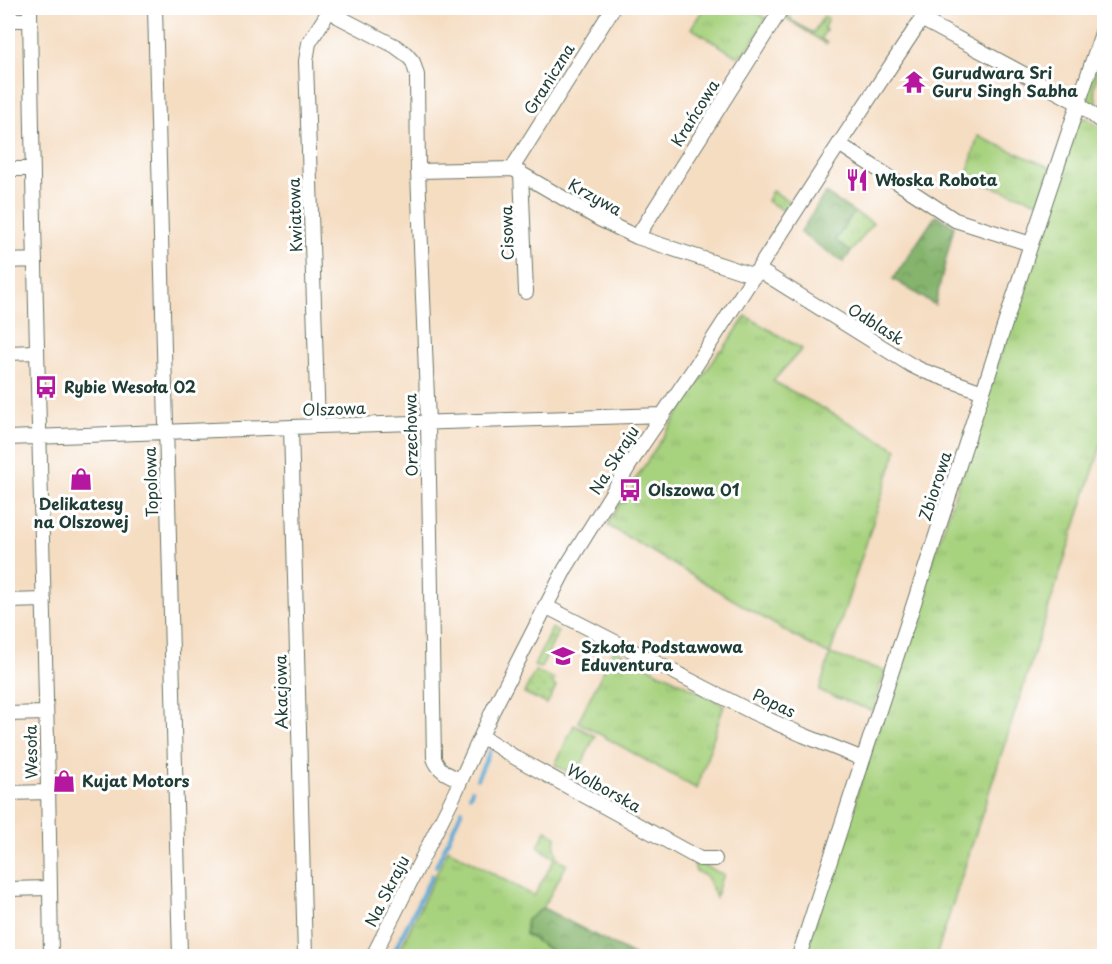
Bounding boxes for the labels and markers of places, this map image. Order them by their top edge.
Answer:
place label: Gurudwara Sri Guru Singh Sabha [932,60,1078,102]
temple icon: Gurudwara Sri Guru Singh Sabha [901,69,927,95]
restaurant icon: Włoska Robota [844,167,870,193]
place label: Włoska Robota [875,167,998,191]
bus stop icon: Rybie Wesoła 02 [33,374,59,400]
place label: Rybie Wesoła 02 [64,374,196,398]
shop icon: Delikatesy na Olszowej [68,466,94,492]
bus stop icon: Olszowa 01 [617,477,643,503]
place label: Olszowa 01 [648,477,740,501]
place label: Delikatesy na Olszowej [33,491,129,533]
place label: Szkoła Podstawowa Eduventura [581,634,743,676]
school or university icon: Szkoła Podstawowa Eduventura [550,643,576,669]
shop icon: Kujat Motors [51,768,77,794]
place label: Kujat Motors [82,768,190,792]

